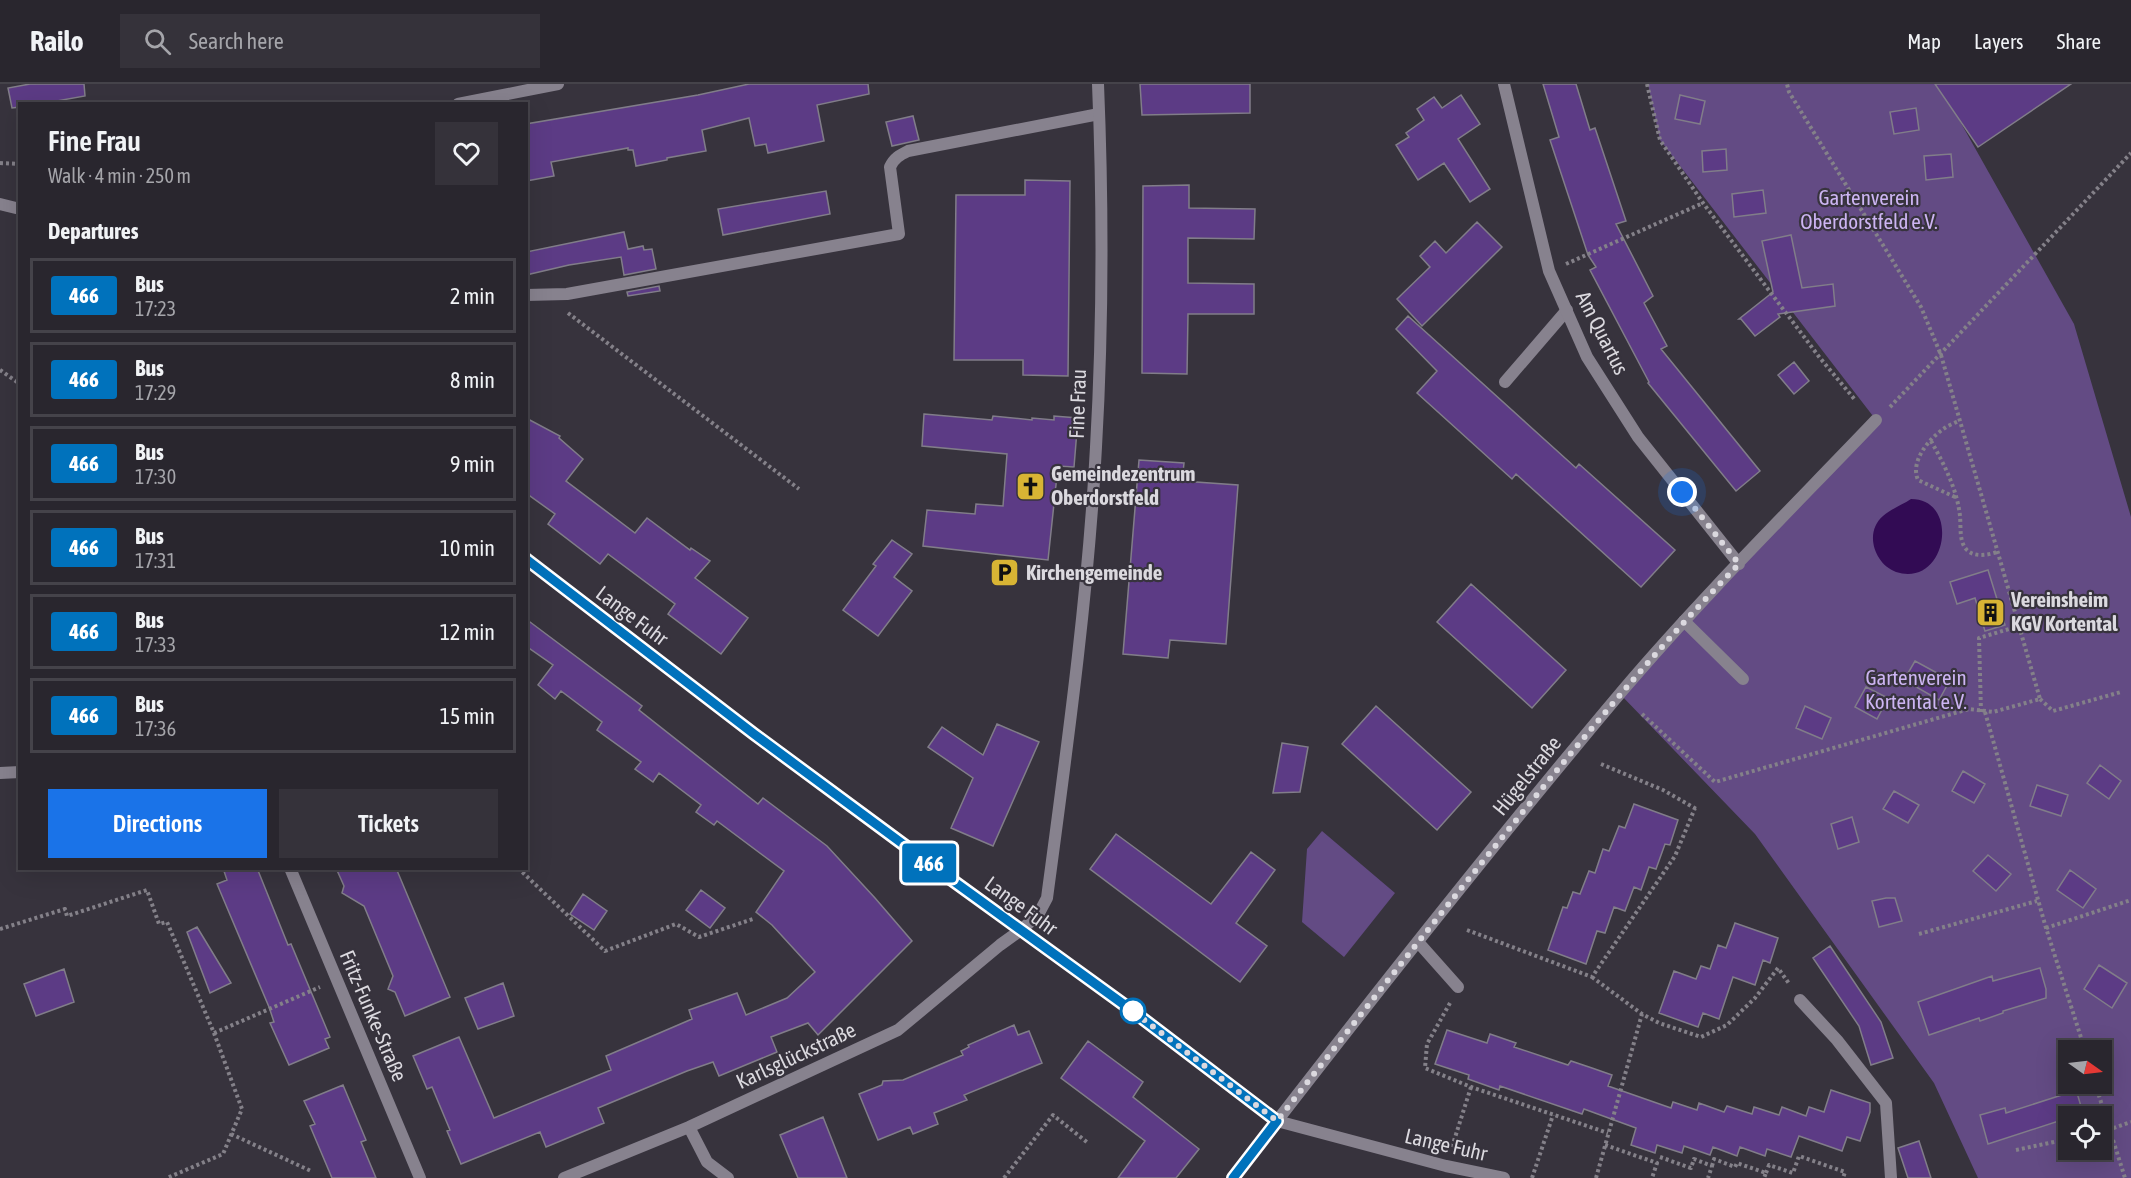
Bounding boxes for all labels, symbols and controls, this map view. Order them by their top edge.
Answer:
search box [120,14,540,68]
text: Railo [30,25,84,57]
icon: search [141,25,174,58]
text: Search here [189,28,284,54]
text: Map [1907,29,1941,53]
text: Layers [1974,29,2024,53]
text: Share [2057,29,2101,53]
button: heart [435,122,498,185]
text: Fine Frau [48,125,141,157]
text: Walk · 4 min · 250 m [48,164,191,187]
park label: Gartenverein Oberdorstfeld e.V. [1800,185,1938,233]
text: Departures [48,218,138,244]
text: Bus [135,271,164,297]
text: 466 [69,283,99,307]
text: 2 min [450,283,495,309]
street label: Am Quartus [1572,287,1634,378]
text: 17:23 [135,297,176,320]
text: Bus [135,355,164,381]
text: 466 [69,367,99,391]
text: 8 min [450,367,495,393]
street label: Fine Frau [1064,369,1090,439]
text: 17:29 [135,381,176,404]
text: Bus [135,439,164,465]
text: 466 [69,451,99,475]
text: 9 min [450,451,495,477]
place label: Gemeindezentrum Oberdorstfeld [1051,461,1195,509]
text: 17:30 [135,465,176,488]
church icon: Gemeindezentrum Oberdorstfeld [1014,470,1046,502]
your location [1667,477,1697,507]
text: Bus [135,523,164,549]
text: 466 [69,535,99,559]
text: 10 min [440,535,495,561]
text: 17:31 [135,549,176,572]
parking icon: Kirchengemeinde [989,557,1021,589]
place label: Kirchengemeinde [1026,560,1162,584]
street label: Lange Fuhr [592,580,674,651]
place label: Vereinsheim KGV Kortental [2010,587,2118,635]
building icon: Vereinsheim KGV Kortental [1974,596,2006,628]
text: Bus [135,607,164,633]
text: 466 [69,619,99,643]
text: 12 min [440,619,495,645]
text: 17:33 [135,633,176,656]
park label: Gartenverein Kortental e.V. [1865,665,1967,713]
text: Bus [135,691,164,717]
text: 466 [69,703,99,727]
text: 15 min [440,703,495,729]
text: 17:36 [135,717,176,740]
street label: Hügelstraße [1487,731,1565,820]
button: Directions [48,789,267,858]
button: Tickets [279,789,498,858]
line badge: 466 [894,844,964,882]
text: 466 [914,851,944,875]
street label: Lange Fuhr [981,871,1063,940]
street label: Fritz-Funke-Straße [336,947,412,1085]
unlabelled marker [1120,998,1146,1024]
street label: Karlsglückstraße [732,1017,859,1093]
north arrow [2058,1040,2112,1094]
map controls [2058,1040,2112,1160]
button: locate [2058,1106,2112,1160]
street label: Lange Fuhr [1403,1123,1491,1165]

